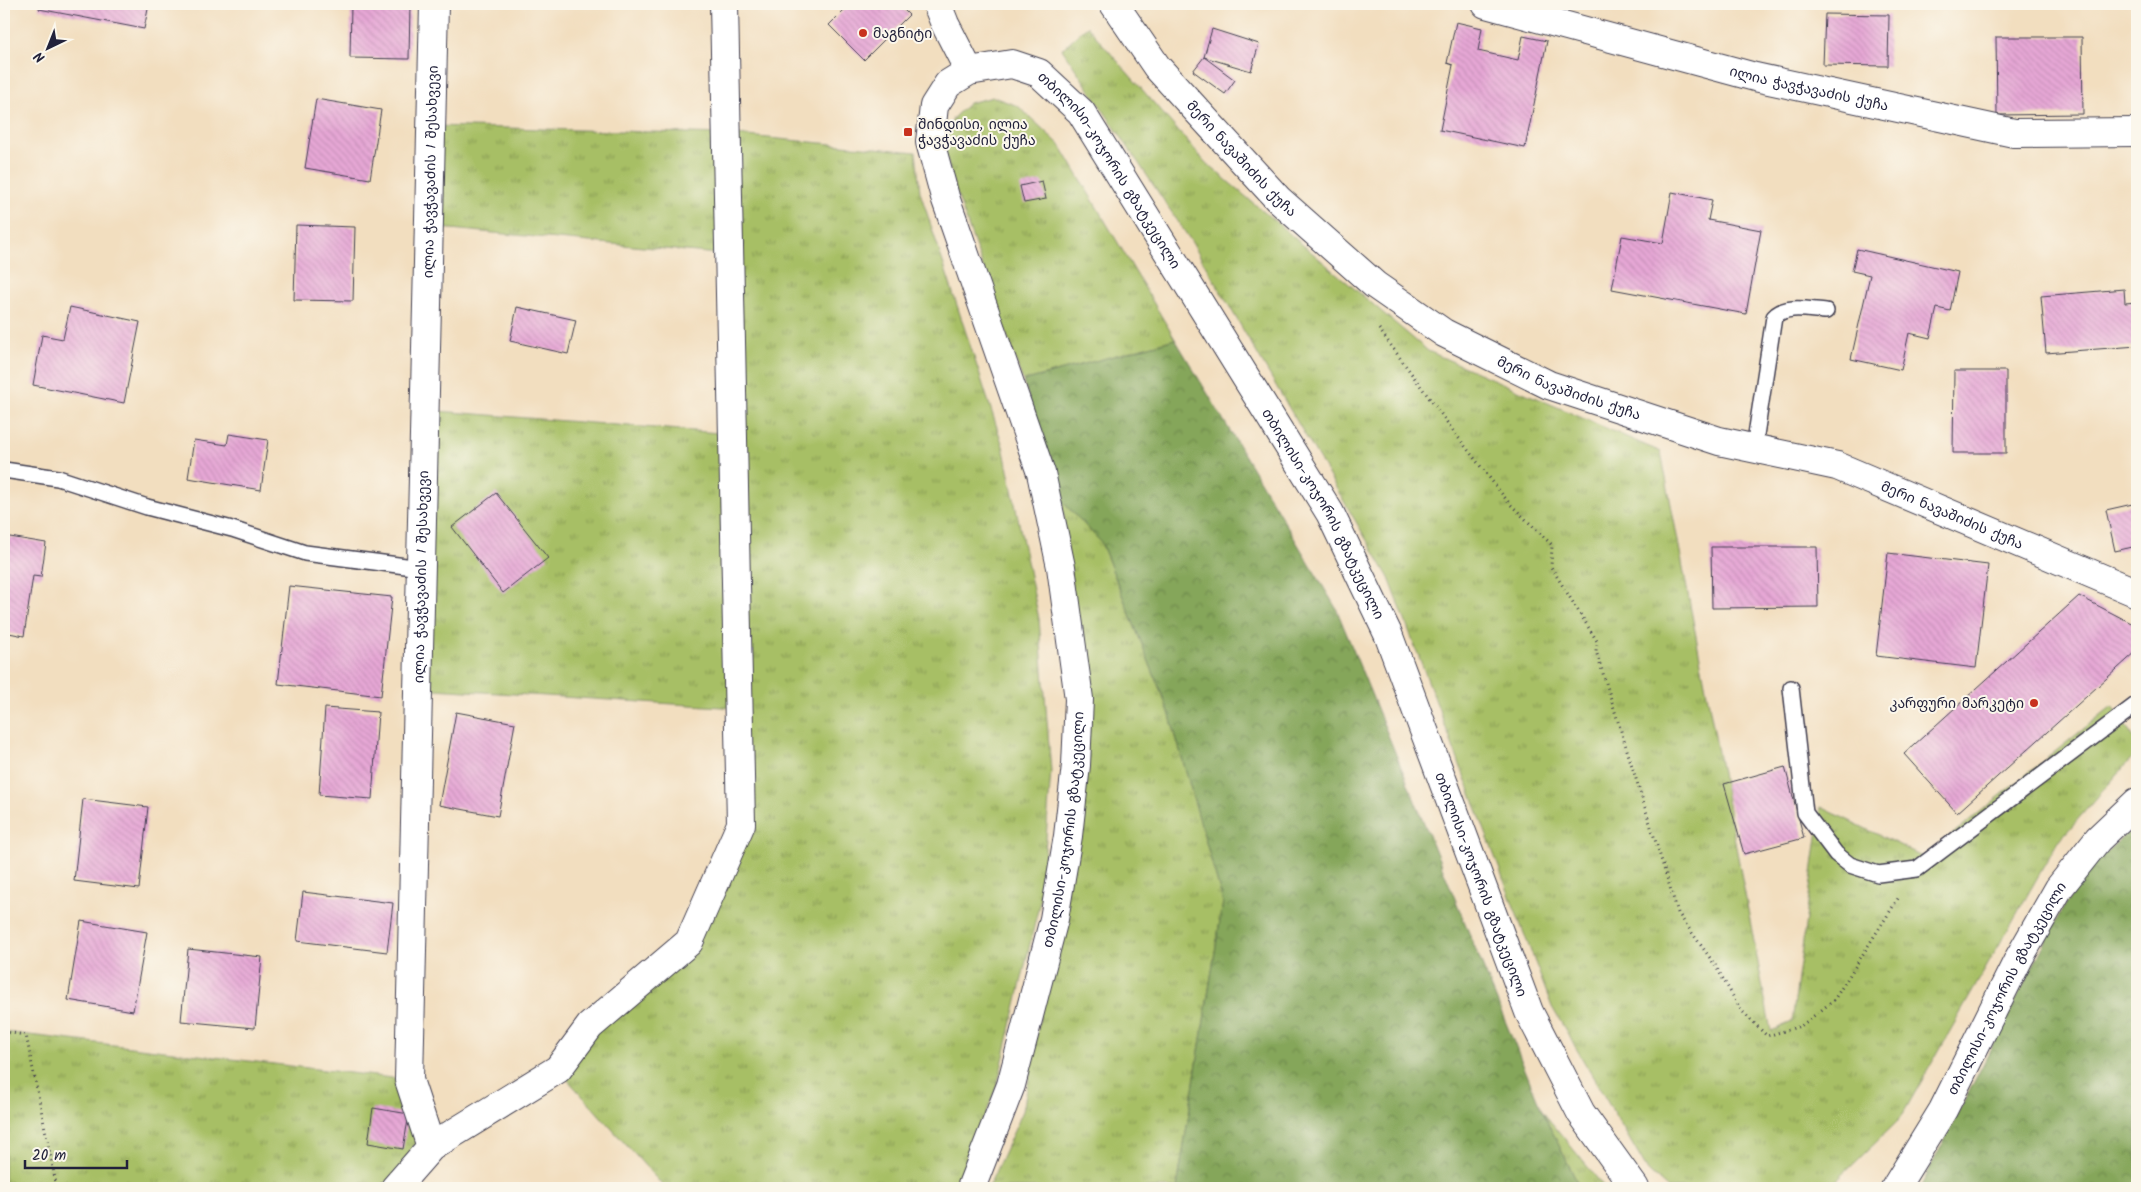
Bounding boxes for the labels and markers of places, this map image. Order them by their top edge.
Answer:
place label: მაგნიტი [873,23,932,45]
marker: მაგნიტი [857,27,869,39]
place label: შინდისი, ილია ჭავჭავაძის ქუჩა [918,114,1036,152]
marker: შინდისი, ილია ჭავჭავაძის ქუჩა [902,126,914,138]
place label: კარფური მარკეტი [1889,693,2024,715]
marker: კარფური მარკეტი [2028,697,2040,709]

